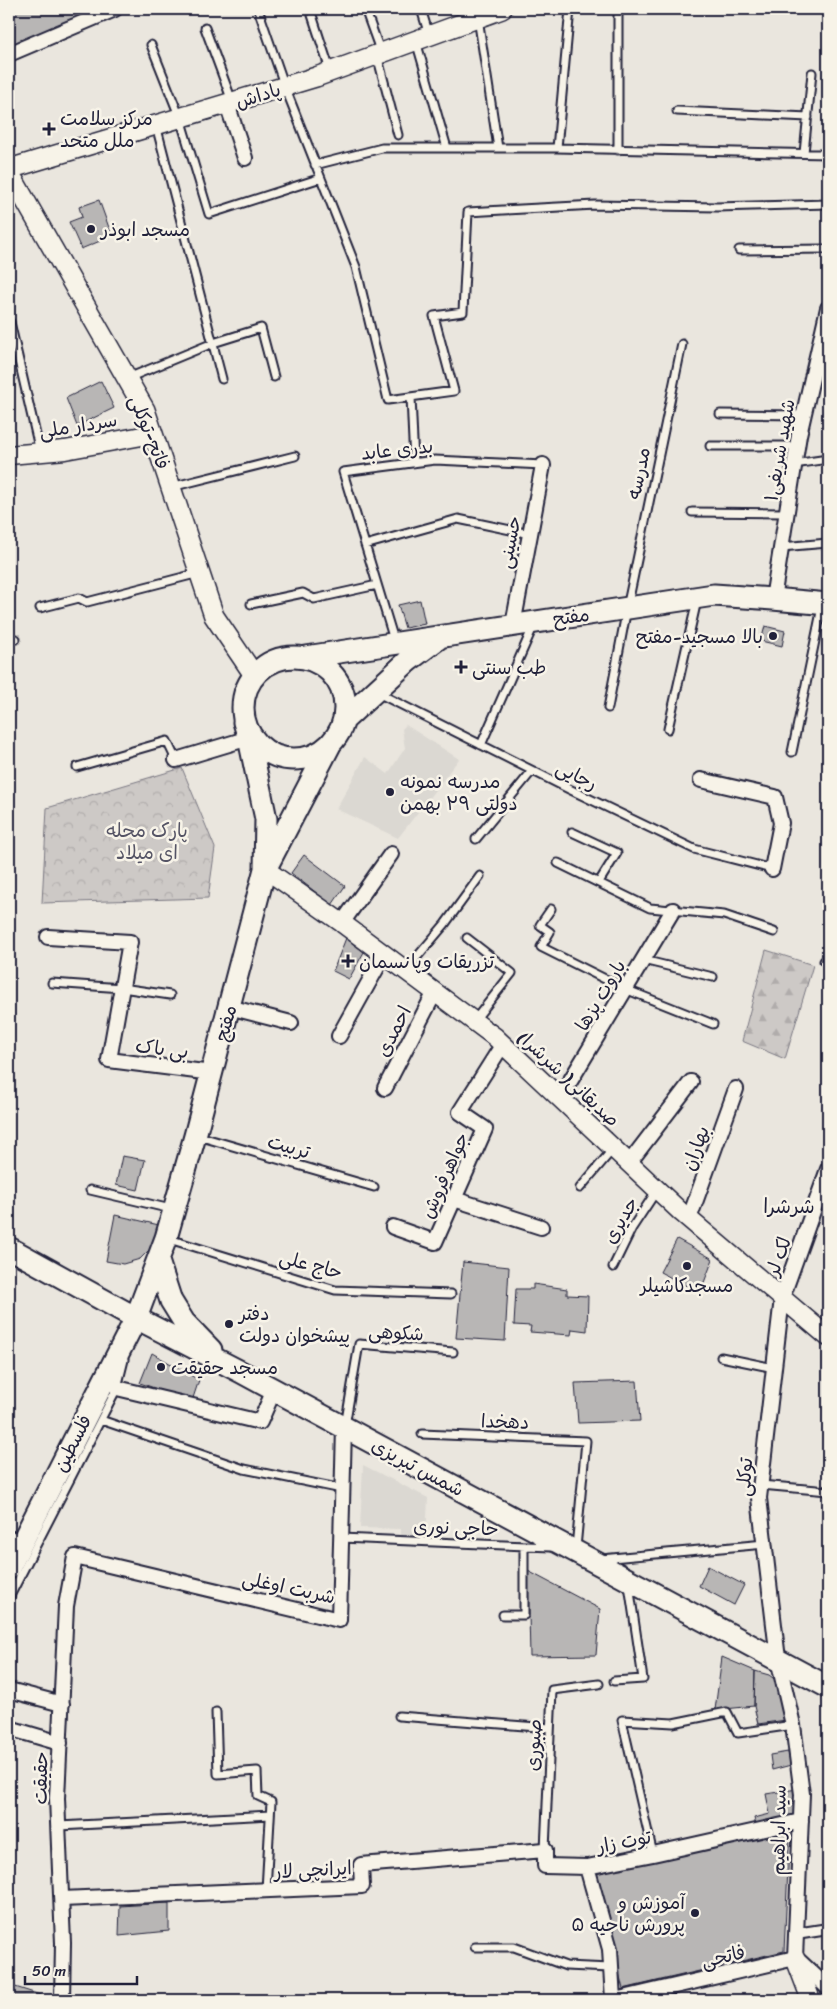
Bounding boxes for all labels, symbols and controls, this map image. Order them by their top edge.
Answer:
street label: پاداش [231,73,285,118]
place label: مرکز سلامت ملل متحد [60,102,153,157]
marker: مرکز سلامت ملل متحد [42,122,56,136]
place label: مسجد ابوذر [99,213,190,246]
marker: مسجد ابوذر [85,223,97,235]
street label: فاتح-توکلی [120,390,179,475]
street label: شهید شریفی۱ [754,396,805,504]
street label: سردار ملی [37,403,120,448]
street label: بدری عابد [359,429,435,470]
street label: مدرسه [617,444,660,502]
street label: حسینی [488,513,531,571]
street label: مفتح [551,598,592,635]
place label: بالا مسجید-مفتح [636,620,763,653]
marker: بالا مسجید-مفتح [767,630,779,642]
place label: طب سنتی [472,651,546,684]
marker: طب سنتی [454,660,468,674]
street label: رجایی [550,751,603,800]
place label: مدرسه نمونه دولتی ۲۹ بهمن [400,765,518,820]
marker: مدرسه نمونه دولتی ۲۹ بهمن [384,786,396,798]
park label: پارک محله ای میلاد [106,814,188,869]
place label: تزریقات وپانسمان [359,945,495,978]
street label: باروت پزها [566,953,635,1038]
marker: تزریقات وپانسمان [341,954,355,968]
street label: احمدی [366,1000,420,1063]
street label: مفتح [205,1001,246,1045]
street label: (شرشرا )صدیقانی [510,1022,628,1135]
street label: بی باک [133,1029,190,1068]
street label: بهاران [672,1121,719,1175]
street label: تربیت [264,1125,315,1168]
street label: جواهرفروش [411,1127,478,1224]
district label: شرشرا [763,1189,815,1224]
street label: جدیری [594,1190,647,1250]
street label: لک لر [756,1232,801,1282]
street label: حاج علی [276,1240,346,1289]
marker: مسجدکاشیلر [681,1260,693,1272]
place label: مسجدکاشیلر [639,1269,733,1302]
place label: دفتر پیشخوان دولت [237,1297,350,1352]
street label: شکوهی [367,1315,425,1350]
marker: دفتر پیشخوان دولت [223,1318,235,1330]
place label: مسجد حقیقت [171,1351,278,1384]
marker: مسجد حقیقت [155,1361,167,1373]
street label: دهخدا [480,1404,530,1439]
street label: فلسطین [44,1409,101,1478]
street label: شمس تبریزی [365,1429,470,1506]
street label: توکلی [727,1456,762,1498]
street label: حاجی نوری [413,1510,499,1545]
street label: شربت اوغلی [239,1562,339,1613]
street label: صبوری [516,1718,551,1772]
street label: حقیقت [24,1751,57,1805]
street label: سید ابراهیم [761,1784,796,1876]
street label: توت زار [592,1820,655,1863]
street label: ایرانچی لار [271,1851,353,1888]
place label: آموزش و پرورش ناحیه ۵ [571,1886,686,1941]
marker: آموزش و پرورش ناحیه ۵ [689,1907,701,1919]
street label: فاتحی [698,1935,748,1978]
scale bar [25,1954,138,1986]
text: 50 m [32,1958,67,1984]

